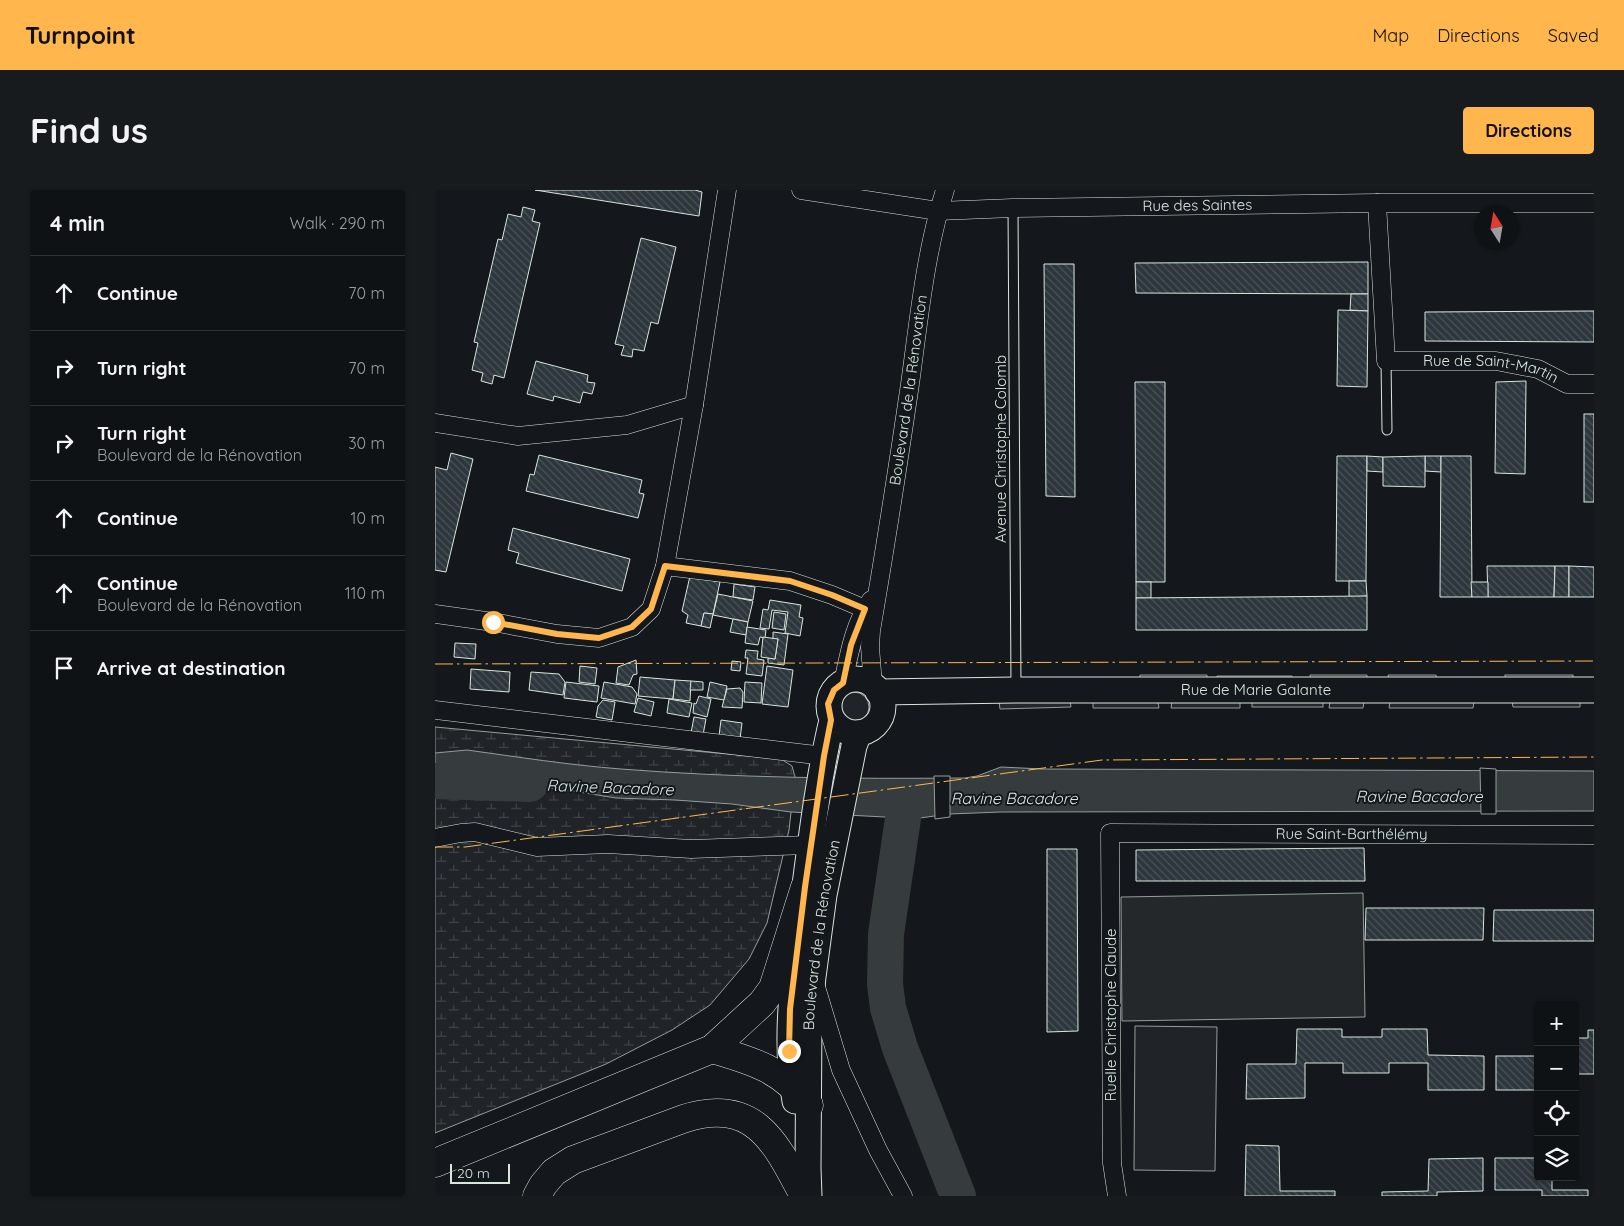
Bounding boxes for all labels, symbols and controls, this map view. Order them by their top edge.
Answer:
text: Turnpoint [25,20,136,50]
text: Map [1372,24,1409,47]
text: Directions [1437,24,1520,47]
text: Saved [1548,24,1599,47]
button: Directions [1463,107,1594,154]
text: Find us [30,108,148,152]
street label: Rue des Saintes [1142,195,1252,215]
north arrow [1474,205,1519,250]
text: 4 min [50,210,105,236]
text: Walk · 290 m [290,213,385,233]
icon: ahead [50,279,78,307]
text: Continue [97,281,178,305]
text: 70 m [348,283,385,303]
street label: Boulevard de la Rénovation [885,293,931,487]
street label: Rue de Saint-Martin [1423,351,1562,387]
icon: right [50,354,78,382]
street label: Avenue Christophe Colomb [991,355,1010,543]
text: Turn right [97,356,186,380]
text: 70 m [348,358,385,378]
text: Turn right [97,421,186,445]
icon: right [50,429,78,457]
text: 30 m [348,433,385,453]
text: Boulevard de la Rénovation [97,445,302,465]
icon: ahead [50,504,78,532]
text: Continue [97,506,178,530]
text: 10 m [351,508,385,528]
text: Continue [97,571,178,595]
icon: ahead [50,579,78,607]
text: 110 m [345,583,385,603]
text: Boulevard de la Rénovation [97,595,302,615]
route start [482,611,505,634]
icon: arrive [50,654,78,682]
text: Arrive at destination [97,656,286,680]
street label: Rue de Marie Galante [1181,680,1331,699]
water label: Ravine Bacadore [546,775,675,799]
water label: Ravine Bacadore [1355,786,1484,806]
water label: Ravine Bacadore [950,788,1079,808]
street label: Rue Saint-Barthélémy [1276,824,1428,843]
street label: Boulevard de la Rénovation [799,838,844,1030]
street label: Ruelle Christophe Claude [1101,928,1120,1102]
map controls [1534,1001,1579,1181]
button: + [1534,1001,1579,1046]
route end [778,1040,801,1063]
button: − [1534,1046,1579,1091]
button: locate [1534,1091,1579,1136]
button: layers [1534,1136,1579,1181]
scale bar [450,1161,510,1184]
text: 20 m [457,1164,490,1182]

